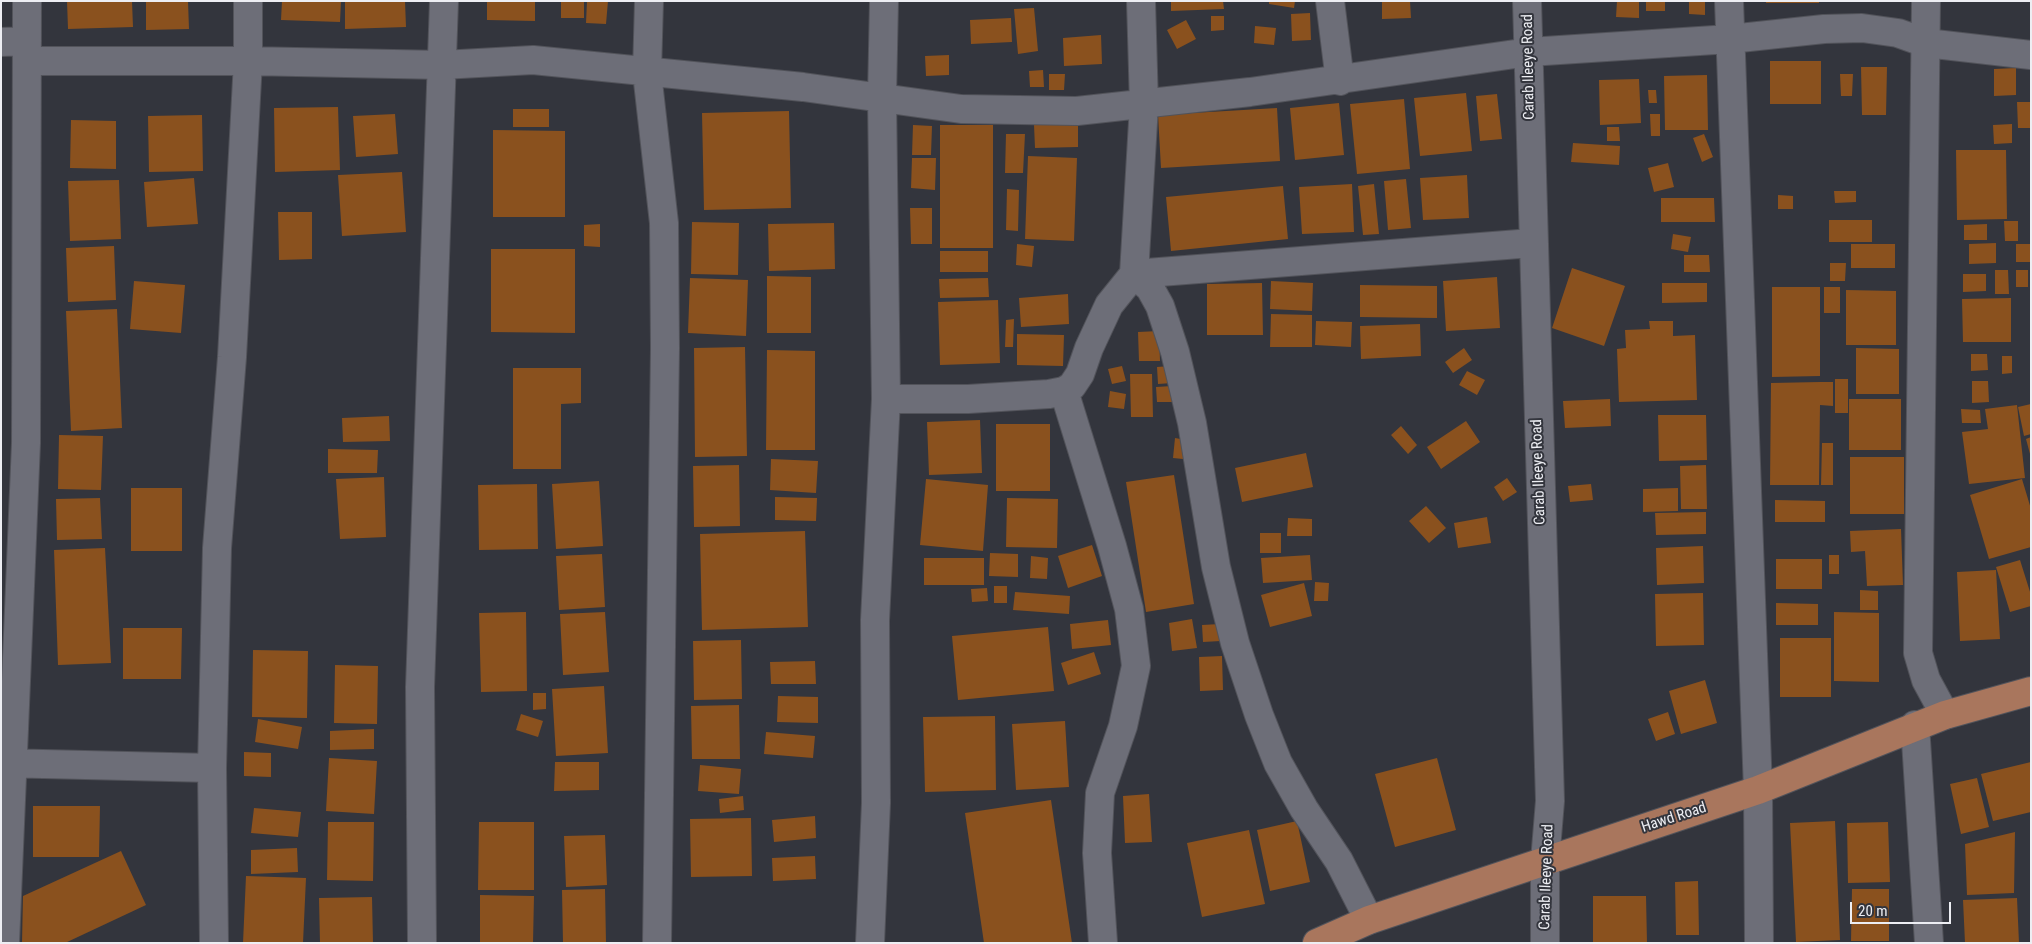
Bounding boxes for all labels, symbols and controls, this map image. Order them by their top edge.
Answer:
street label: Carab Ileeye Road [1519,14,1539,120]
street label: Carab Ileeye Road [1528,419,1550,525]
street label: Hawd Road [1639,799,1709,837]
street label: Carab Ileeye Road [1536,824,1558,930]
scale bar [1852,892,1953,924]
text: 20 m [1858,902,1888,920]

